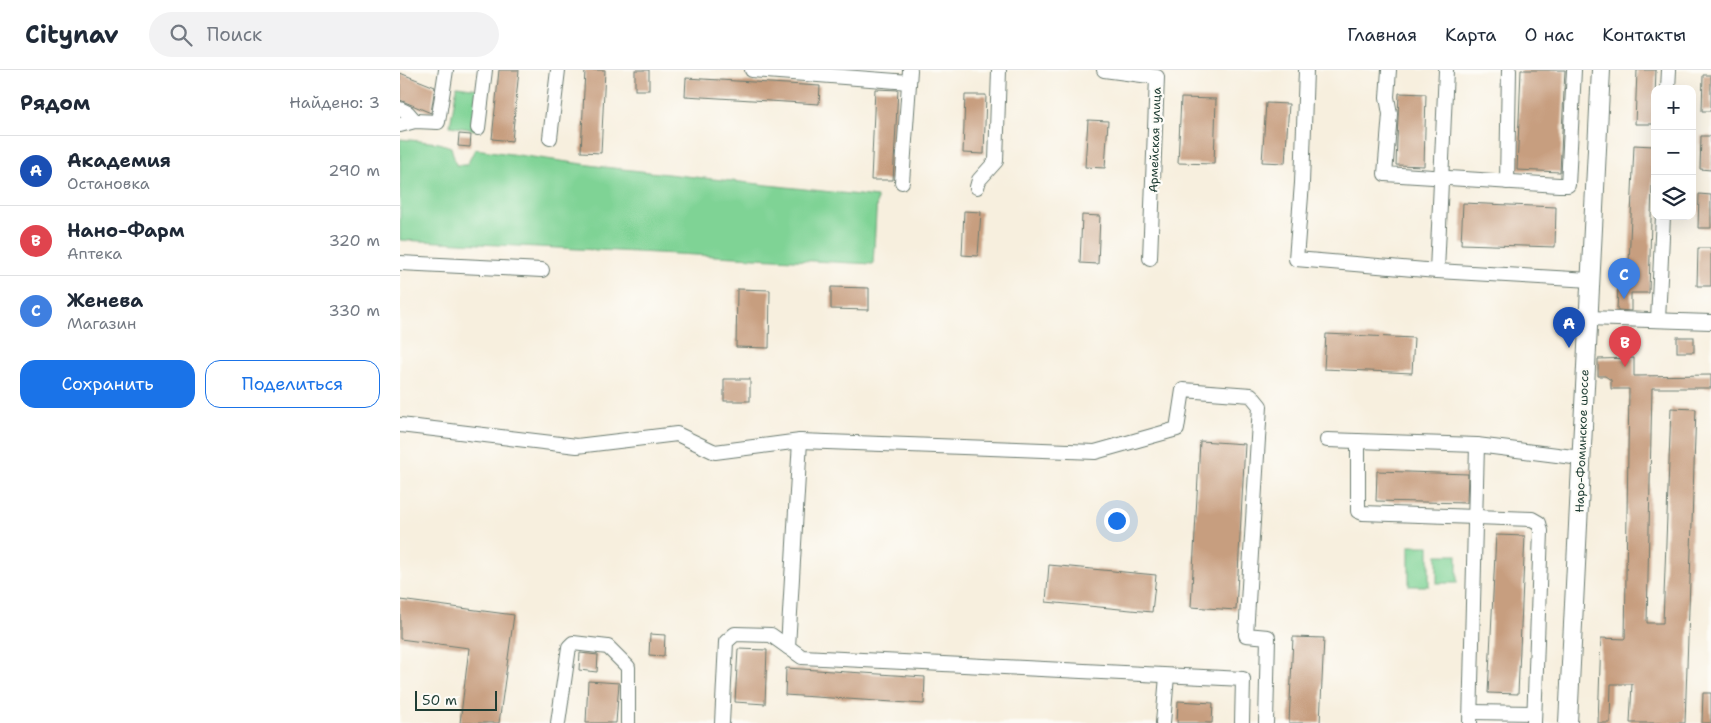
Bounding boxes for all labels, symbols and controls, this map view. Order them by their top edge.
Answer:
search box [149,12,499,57]
text: Citynav [25,19,119,51]
icon: search [167,21,195,49]
text: Поиск [207,22,262,47]
text: Главная [1347,23,1417,47]
text: Карта [1445,23,1497,47]
text: О нас [1525,23,1574,47]
text: Контакты [1602,23,1686,47]
map controls [1651,85,1696,220]
button: + [1651,85,1696,130]
street label: Армейская улица [1145,86,1165,193]
text: Рядом [20,89,90,117]
text: Найдено: 3 [289,92,380,113]
button: − [1651,130,1696,175]
text: Академия [67,148,171,173]
text: A [30,160,42,181]
text: 290 m [328,160,380,181]
text: Остановка [67,173,150,194]
button: layers [1651,175,1696,220]
text: Нано-Фарм [67,218,184,243]
text: B [31,230,41,251]
text: 320 m [329,230,380,251]
text: Аптека [67,243,122,264]
pin: C [1608,258,1640,299]
text: Женева [67,288,143,313]
text: C [31,300,41,321]
text: 330 m [328,300,380,321]
pin: A [1553,307,1585,348]
text: Магазин [67,313,136,334]
pin: B [1609,326,1641,367]
button: Сохранить [20,360,195,408]
button: Поделиться [205,360,380,408]
street label: Наро-Фоминское шоссе [1572,369,1593,513]
your location [1104,508,1130,534]
scale bar [415,688,498,711]
text: 50 m [422,691,457,709]

